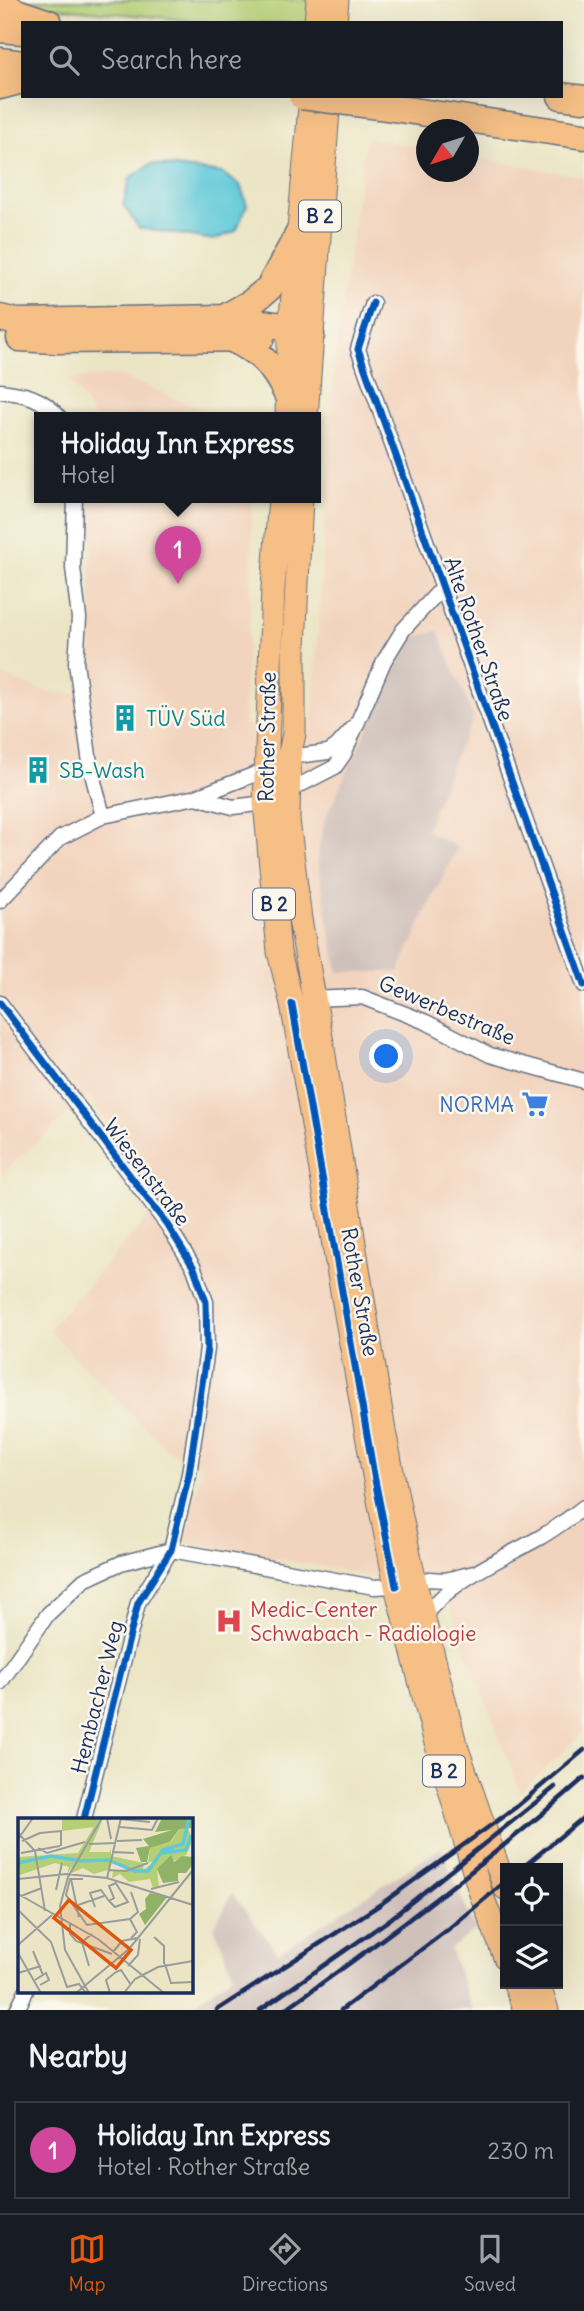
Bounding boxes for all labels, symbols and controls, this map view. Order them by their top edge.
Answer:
search box [21,21,563,98]
icon: search [45,41,83,79]
text: Search here [101,43,242,76]
north arrow [416,119,479,182]
road number: B 2 [299,200,341,232]
popup [34,412,321,503]
text: Holiday Inn Express [61,427,294,460]
text: Hotel [61,460,115,489]
pin: 1 [155,526,201,584]
street label: Alte Rother Straße [438,553,520,725]
street label: Rother Straße [252,672,282,802]
building icon: TÜV Süd [110,703,140,733]
place label: TÜV Süd [146,705,226,732]
building icon: SB-Wash [23,755,53,785]
place label: SB-Wash [59,757,145,784]
road number: B 2 [253,888,295,920]
street label: Gewerbestraße [375,969,519,1051]
your location [369,1039,403,1073]
supermarket icon: NORMA [520,1089,550,1119]
place label: NORMA [439,1091,514,1118]
street label: Wiesenstraße [98,1113,196,1231]
street label: Rother Straße [335,1225,385,1359]
place label: Medic-Center Schwabach - Radiologie [250,1596,476,1647]
hospital icon: Medic-Center Schwabach - Radiologie [214,1606,244,1636]
street label: Hembacher Weg [65,1617,129,1777]
road number: B 2 [423,1756,465,1786]
inset map [18,1818,192,1993]
map controls [500,1863,563,1989]
button: locate [500,1863,563,1926]
button: layers [500,1926,563,1989]
text: Nearby [28,2037,128,2075]
text: Holiday Inn Express [97,2119,331,2152]
text: 1 [48,2136,58,2165]
text: 230 m [488,2136,554,2165]
text: Hotel · Rother Straße [97,2152,310,2181]
tab: Map [68,2230,106,2296]
tab: Directions [242,2230,328,2296]
tab: Saved [464,2230,516,2296]

